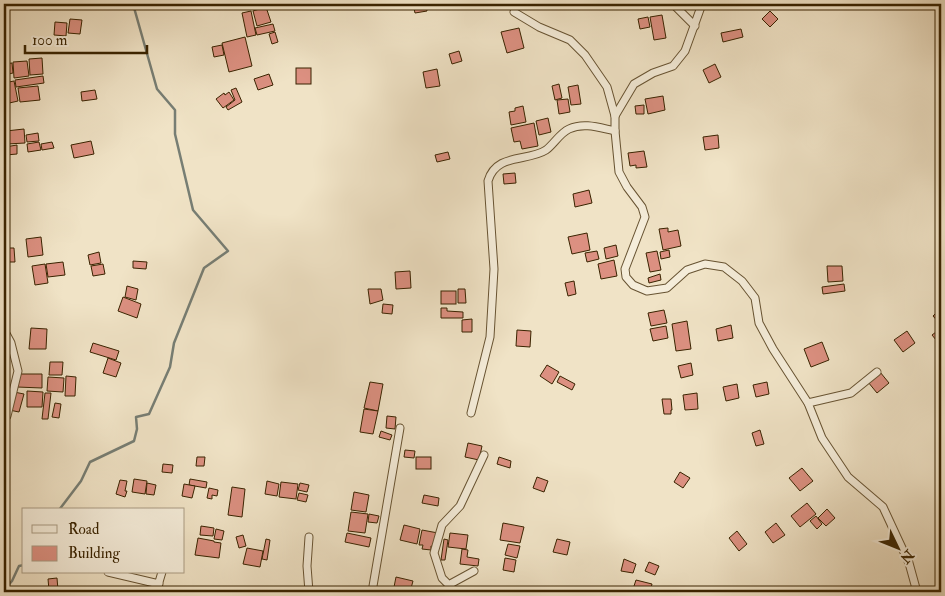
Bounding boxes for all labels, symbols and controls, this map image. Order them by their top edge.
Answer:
scale bar [25,22,148,54]
text: 100 m [32,31,68,50]
legend [22,508,185,574]
text: Road [68,520,100,539]
north arrow [872,524,922,574]
text: Building [68,544,120,563]
text: N [896,545,918,567]

